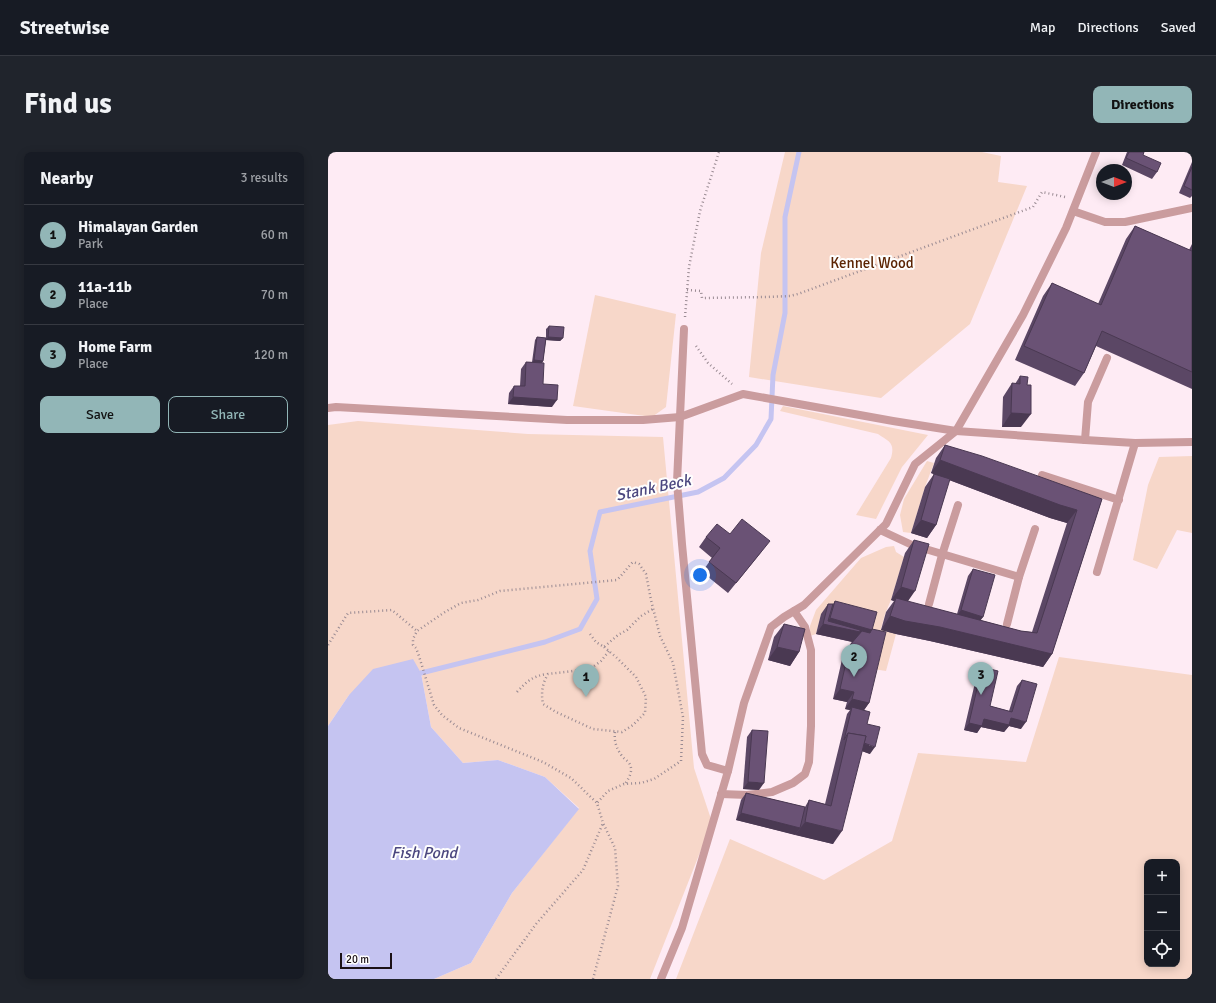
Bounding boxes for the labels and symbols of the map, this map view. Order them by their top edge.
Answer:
north arrow [1096,164,1132,200]
park label: Kennel Wood [830,254,914,272]
water label: Stank Beck [614,470,694,506]
your location [690,565,710,585]
pin: 2 [841,644,867,677]
pin: 3 [968,662,994,695]
pin: 1 [573,664,599,697]
water label: Fish Pond [391,843,460,863]
scale bar [340,951,392,970]

